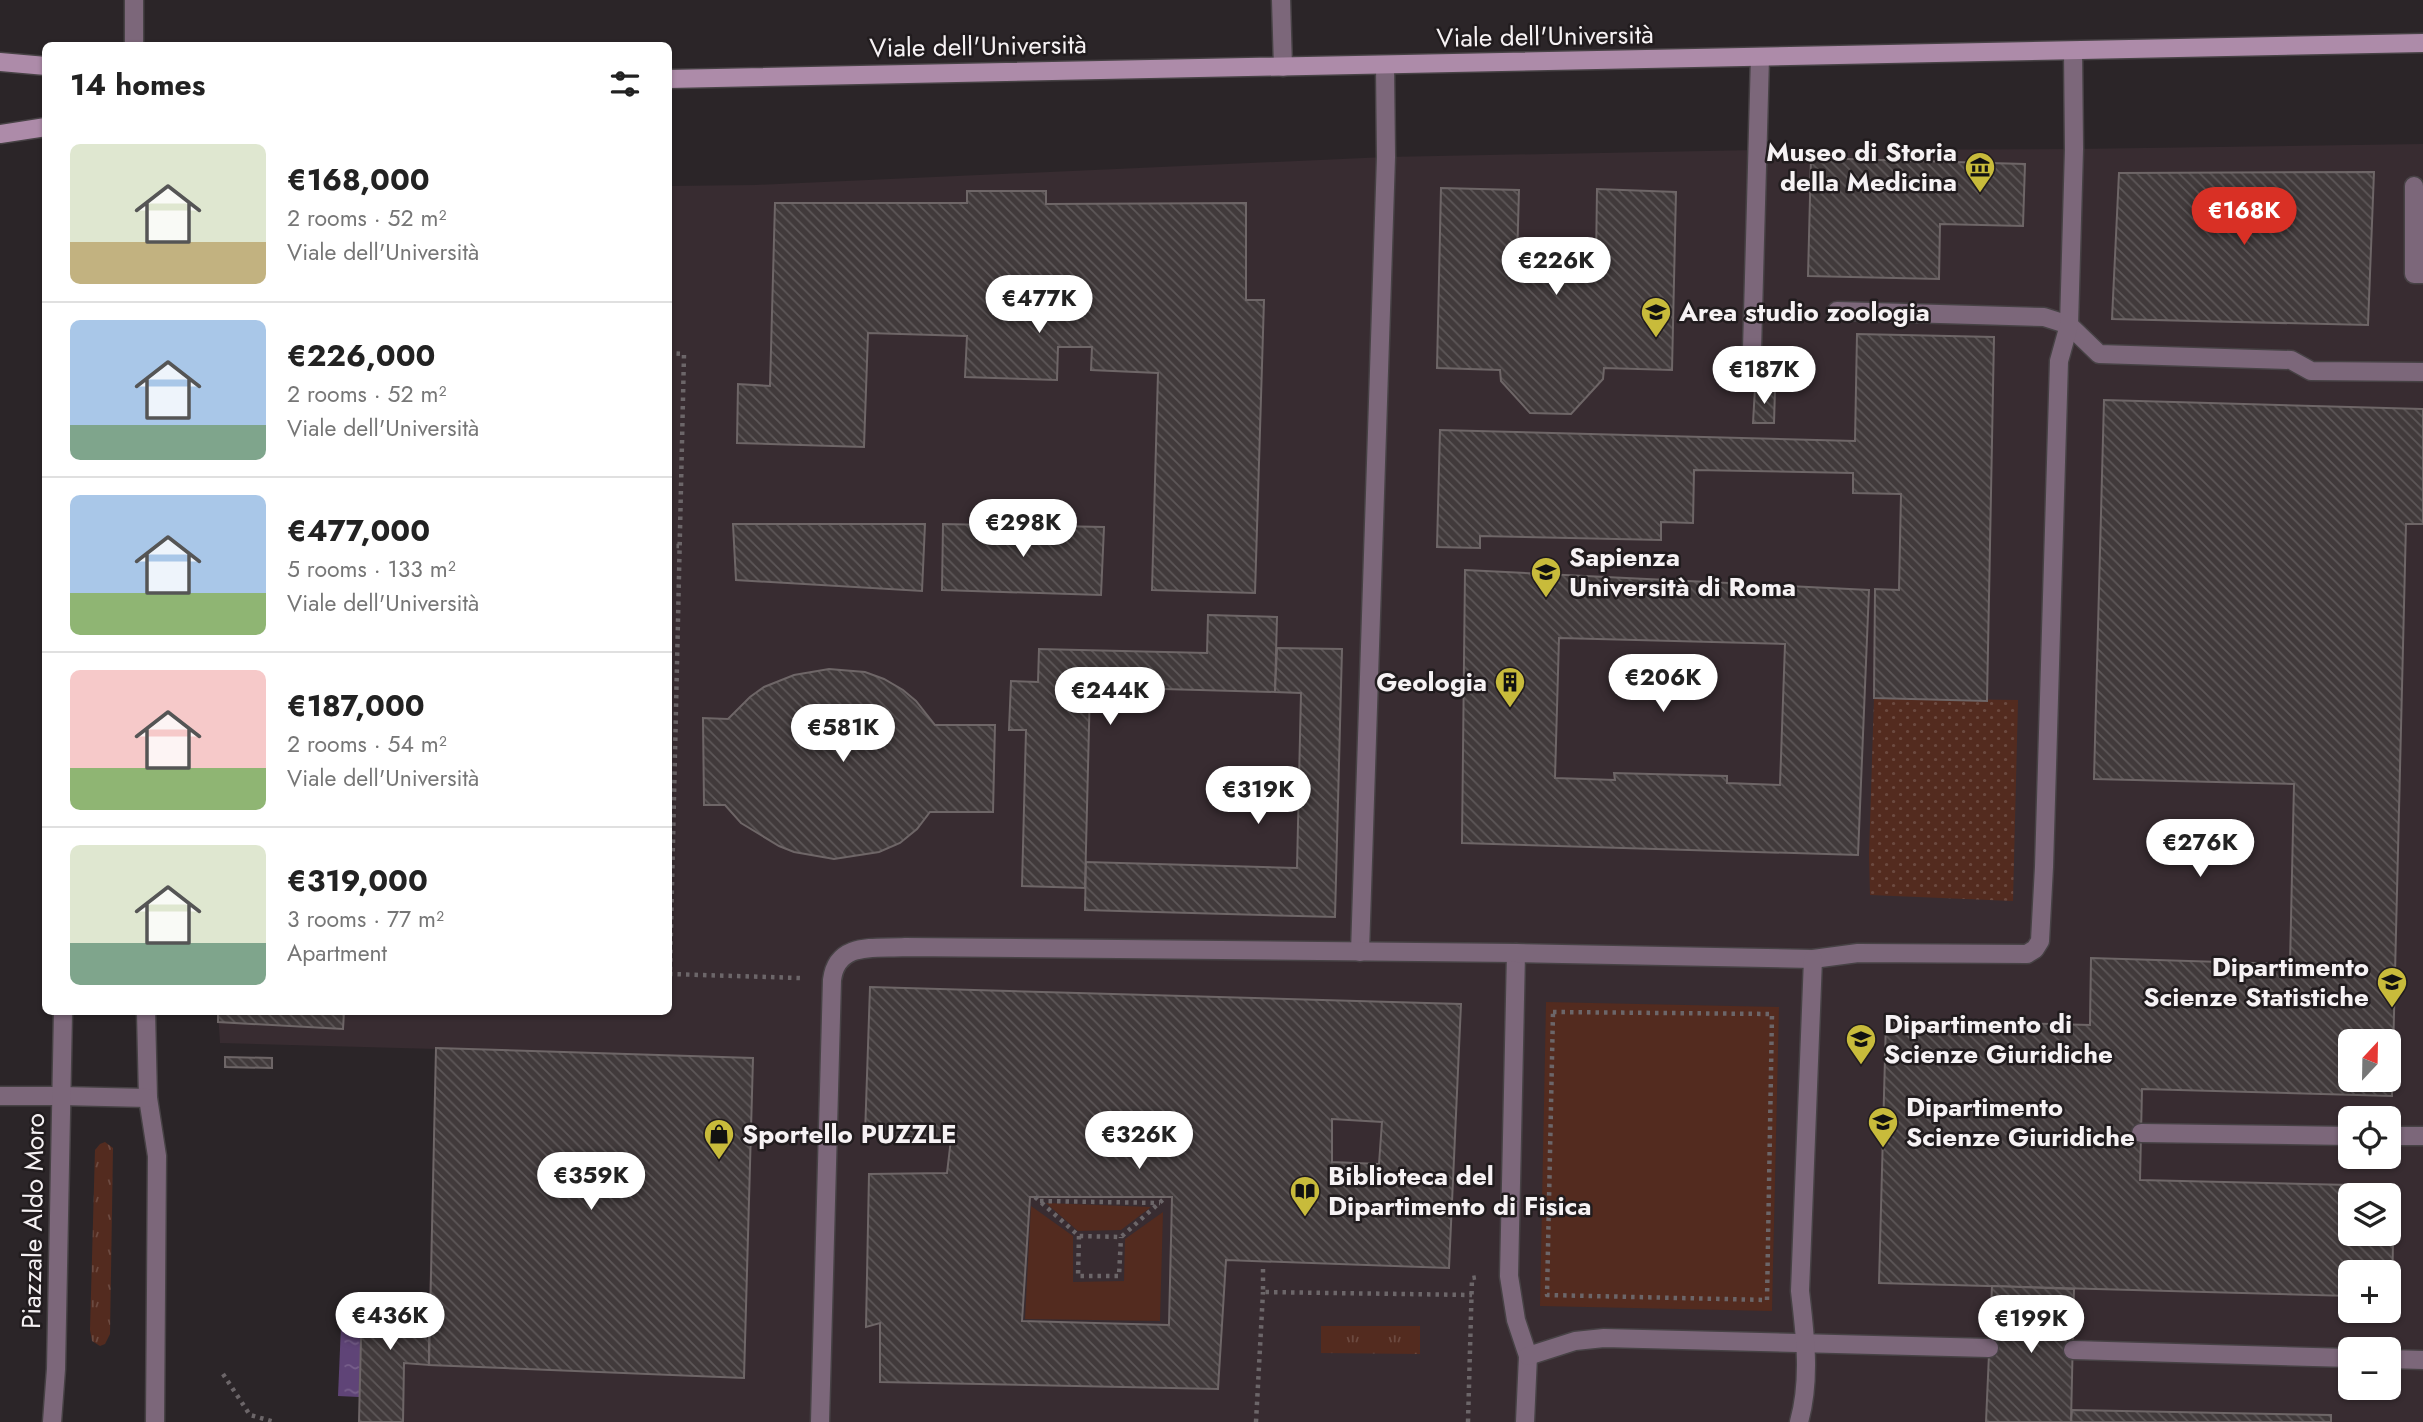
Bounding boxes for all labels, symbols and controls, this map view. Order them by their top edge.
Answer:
street label: Viale dell'Università [1436,15,1654,57]
street label: Viale dell'Università [869,25,1087,67]
text: 14 homes [70,63,205,106]
icon: filters [606,65,644,103]
place label: Museo di Storia della Medicina [1766,133,1957,201]
museum icon: Museo di Storia della Medicina [1963,150,1997,194]
text: €168,000 [287,158,430,201]
icon: home [126,172,210,256]
pin: €168K [2195,188,2293,247]
text: €168K [2208,193,2280,227]
text: 2 rooms · 52 m² [287,201,446,235]
text: Viale dell'Università [287,235,479,269]
pin: €226K [1507,238,1605,297]
text: €226K [1518,243,1594,277]
pin: €477K [990,276,1088,335]
text: €477K [1002,281,1076,315]
place label: Area studio zoologia [1678,293,1930,331]
school or university icon: Area studio zoologia [1639,295,1673,339]
text: €226,000 [287,334,435,377]
pin: €187K [1715,346,1813,406]
icon: home [126,348,210,432]
text: €187K [1729,352,1799,386]
text: 2 rooms · 52 m² [287,377,446,411]
text: Viale dell'Università [287,411,479,445]
pin: €298K [974,500,1072,559]
text: €298K [985,505,1061,539]
text: €477,000 [287,509,430,552]
icon: home [126,523,210,607]
place label: Sapienza Università di Roma [1569,538,1796,606]
text: 5 rooms · 133 m² [287,552,456,586]
school or university icon: Sapienza Università di Roma [1529,555,1563,599]
text: Viale dell'Università [287,586,479,620]
pin: €206K [1614,654,1712,714]
text: €206K [1625,660,1701,694]
place label: Geologia [1376,663,1487,701]
building icon: Geologia [1493,665,1527,709]
pin: €244K [1061,668,1159,727]
text: €244K [1071,673,1149,707]
text: €187,000 [287,684,425,727]
icon: home [126,698,210,782]
pin: €581K [794,704,892,764]
text: €581K [807,710,879,744]
text: 2 rooms · 54 m² [287,727,447,761]
text: Viale dell'Università [287,761,479,795]
pin: €319K [1209,766,1307,826]
text: €319K [1222,772,1294,806]
pin: €276K [2151,820,2249,879]
text: €276K [2162,825,2238,859]
text: €319,000 [287,859,428,902]
icon: home [126,873,210,957]
text: 3 rooms · 77 m² [287,902,444,936]
text: Apartment [287,936,387,970]
place label: Dipartimento Scienze Statistiche [2143,948,2369,1016]
school or university icon: Dipartimento Scienze Statistiche [2375,965,2409,1009]
place label: Dipartimento di Scienze Giuridiche [1884,1005,2113,1073]
school or university icon: Dipartimento di Scienze Giuridiche [1844,1022,1878,1066]
north arrow [2338,1029,2401,1092]
map controls [2338,1029,2401,1400]
place label: Dipartimento Scienze Giuridiche [1906,1088,2135,1156]
school or university icon: Dipartimento Scienze Giuridiche [1866,1105,1900,1149]
button: locate [2338,1106,2401,1169]
pin: €326K [1090,1112,1188,1171]
street label: Piazzale Aldo Moro [12,1113,54,1329]
place label: Sportello PUZZLE [742,1115,957,1153]
shop icon: Sportello PUZZLE [702,1117,736,1161]
text: €326K [1101,1117,1177,1151]
pin: €359K [542,1152,640,1212]
place label: Biblioteca del Dipartimento di Fisica [1328,1157,1591,1225]
text: €359K [553,1158,629,1192]
library icon: Biblioteca del Dipartimento di Fisica [1288,1174,1322,1218]
button: layers [2338,1183,2401,1246]
button: + [2338,1260,2401,1323]
pin: €436K [341,1292,439,1352]
pin: €199K [1982,1296,2080,1355]
text: €436K [352,1298,428,1332]
text: €199K [1994,1301,2068,1335]
button: − [2338,1337,2401,1400]

